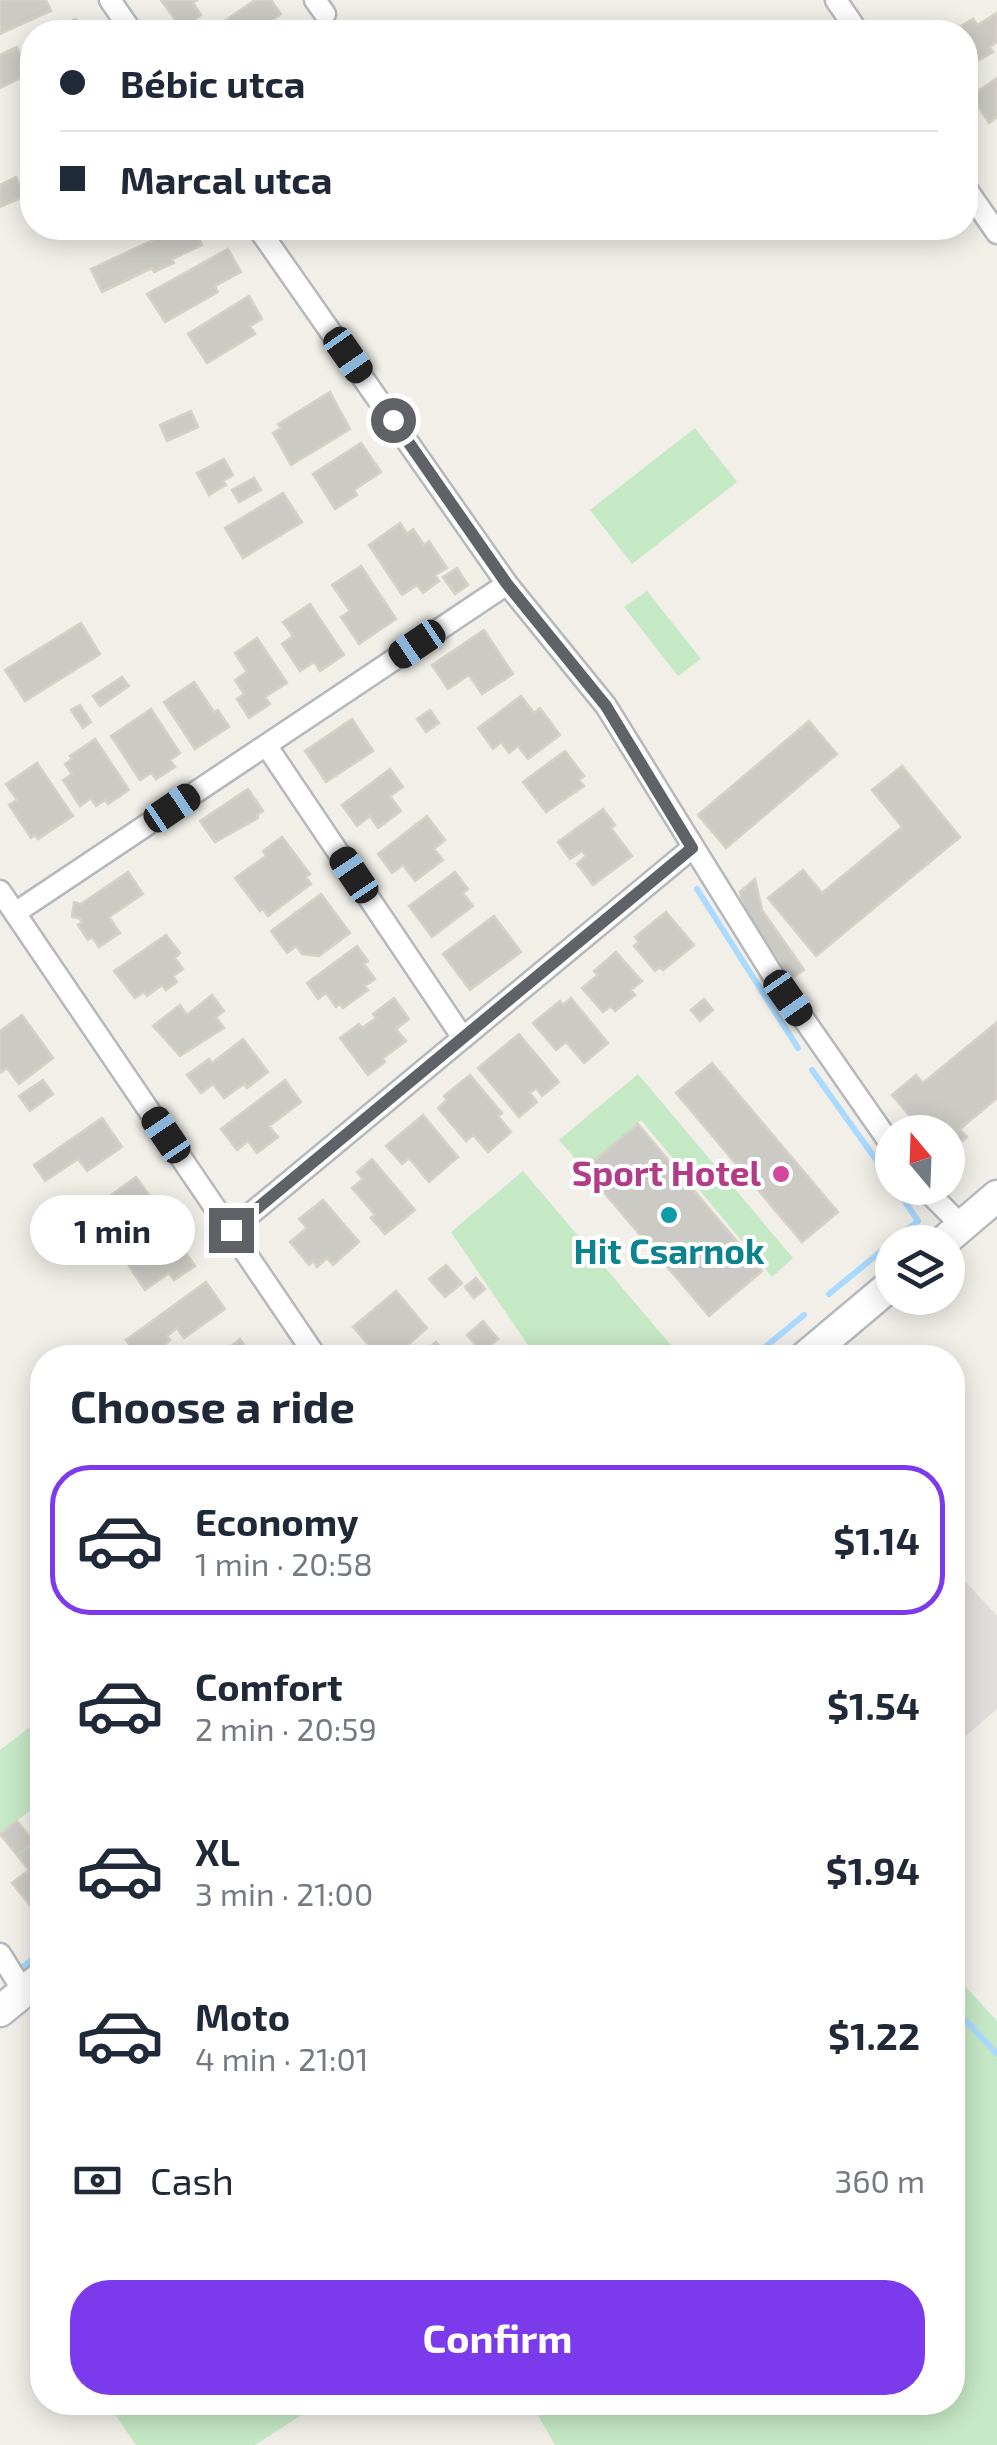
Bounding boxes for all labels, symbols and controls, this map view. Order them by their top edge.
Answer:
text: Bébic utca [120,60,305,106]
text: Marcal utca [120,156,332,202]
car [319,322,377,388]
route start [371,398,416,443]
car [384,615,450,673]
car [139,779,205,837]
car [325,842,383,908]
car [759,965,817,1031]
car [137,1102,195,1168]
north arrow [875,1115,965,1205]
map controls [875,1115,965,1315]
place label: Sport Hotel [572,1151,762,1193]
marker: Sport Hotel [770,1163,792,1185]
callout: 1 min [31,1195,196,1265]
marker: Hit Csarnok [658,1204,680,1226]
route end [209,1208,254,1253]
text: 1 min [74,1211,151,1249]
button: layers [875,1225,965,1315]
place label: Hit Csarnok [573,1229,765,1271]
text: Choose a ride [70,1378,355,1432]
icon: car [75,1495,165,1585]
text: Economy [195,1498,359,1544]
text: $1.14 [833,1517,920,1563]
text: 1 min · 20:58 [195,1544,373,1582]
icon: car [75,1660,165,1750]
text: Comfort [195,1663,343,1709]
text: $1.54 [827,1682,920,1728]
text: 2 min · 20:59 [195,1709,377,1747]
icon: car [75,1825,165,1915]
text: XL [195,1828,240,1874]
text: $1.94 [826,1847,920,1893]
text: 3 min · 21:00 [195,1874,373,1912]
icon: car [75,1990,165,2080]
text: Moto [195,1993,290,2039]
text: $1.22 [828,2012,920,2058]
text: 4 min · 21:01 [195,2039,369,2077]
icon: cash [70,2153,125,2208]
text: Cash [150,2157,234,2203]
text: 360 m [834,2161,925,2199]
button: Confirm [70,2280,925,2395]

